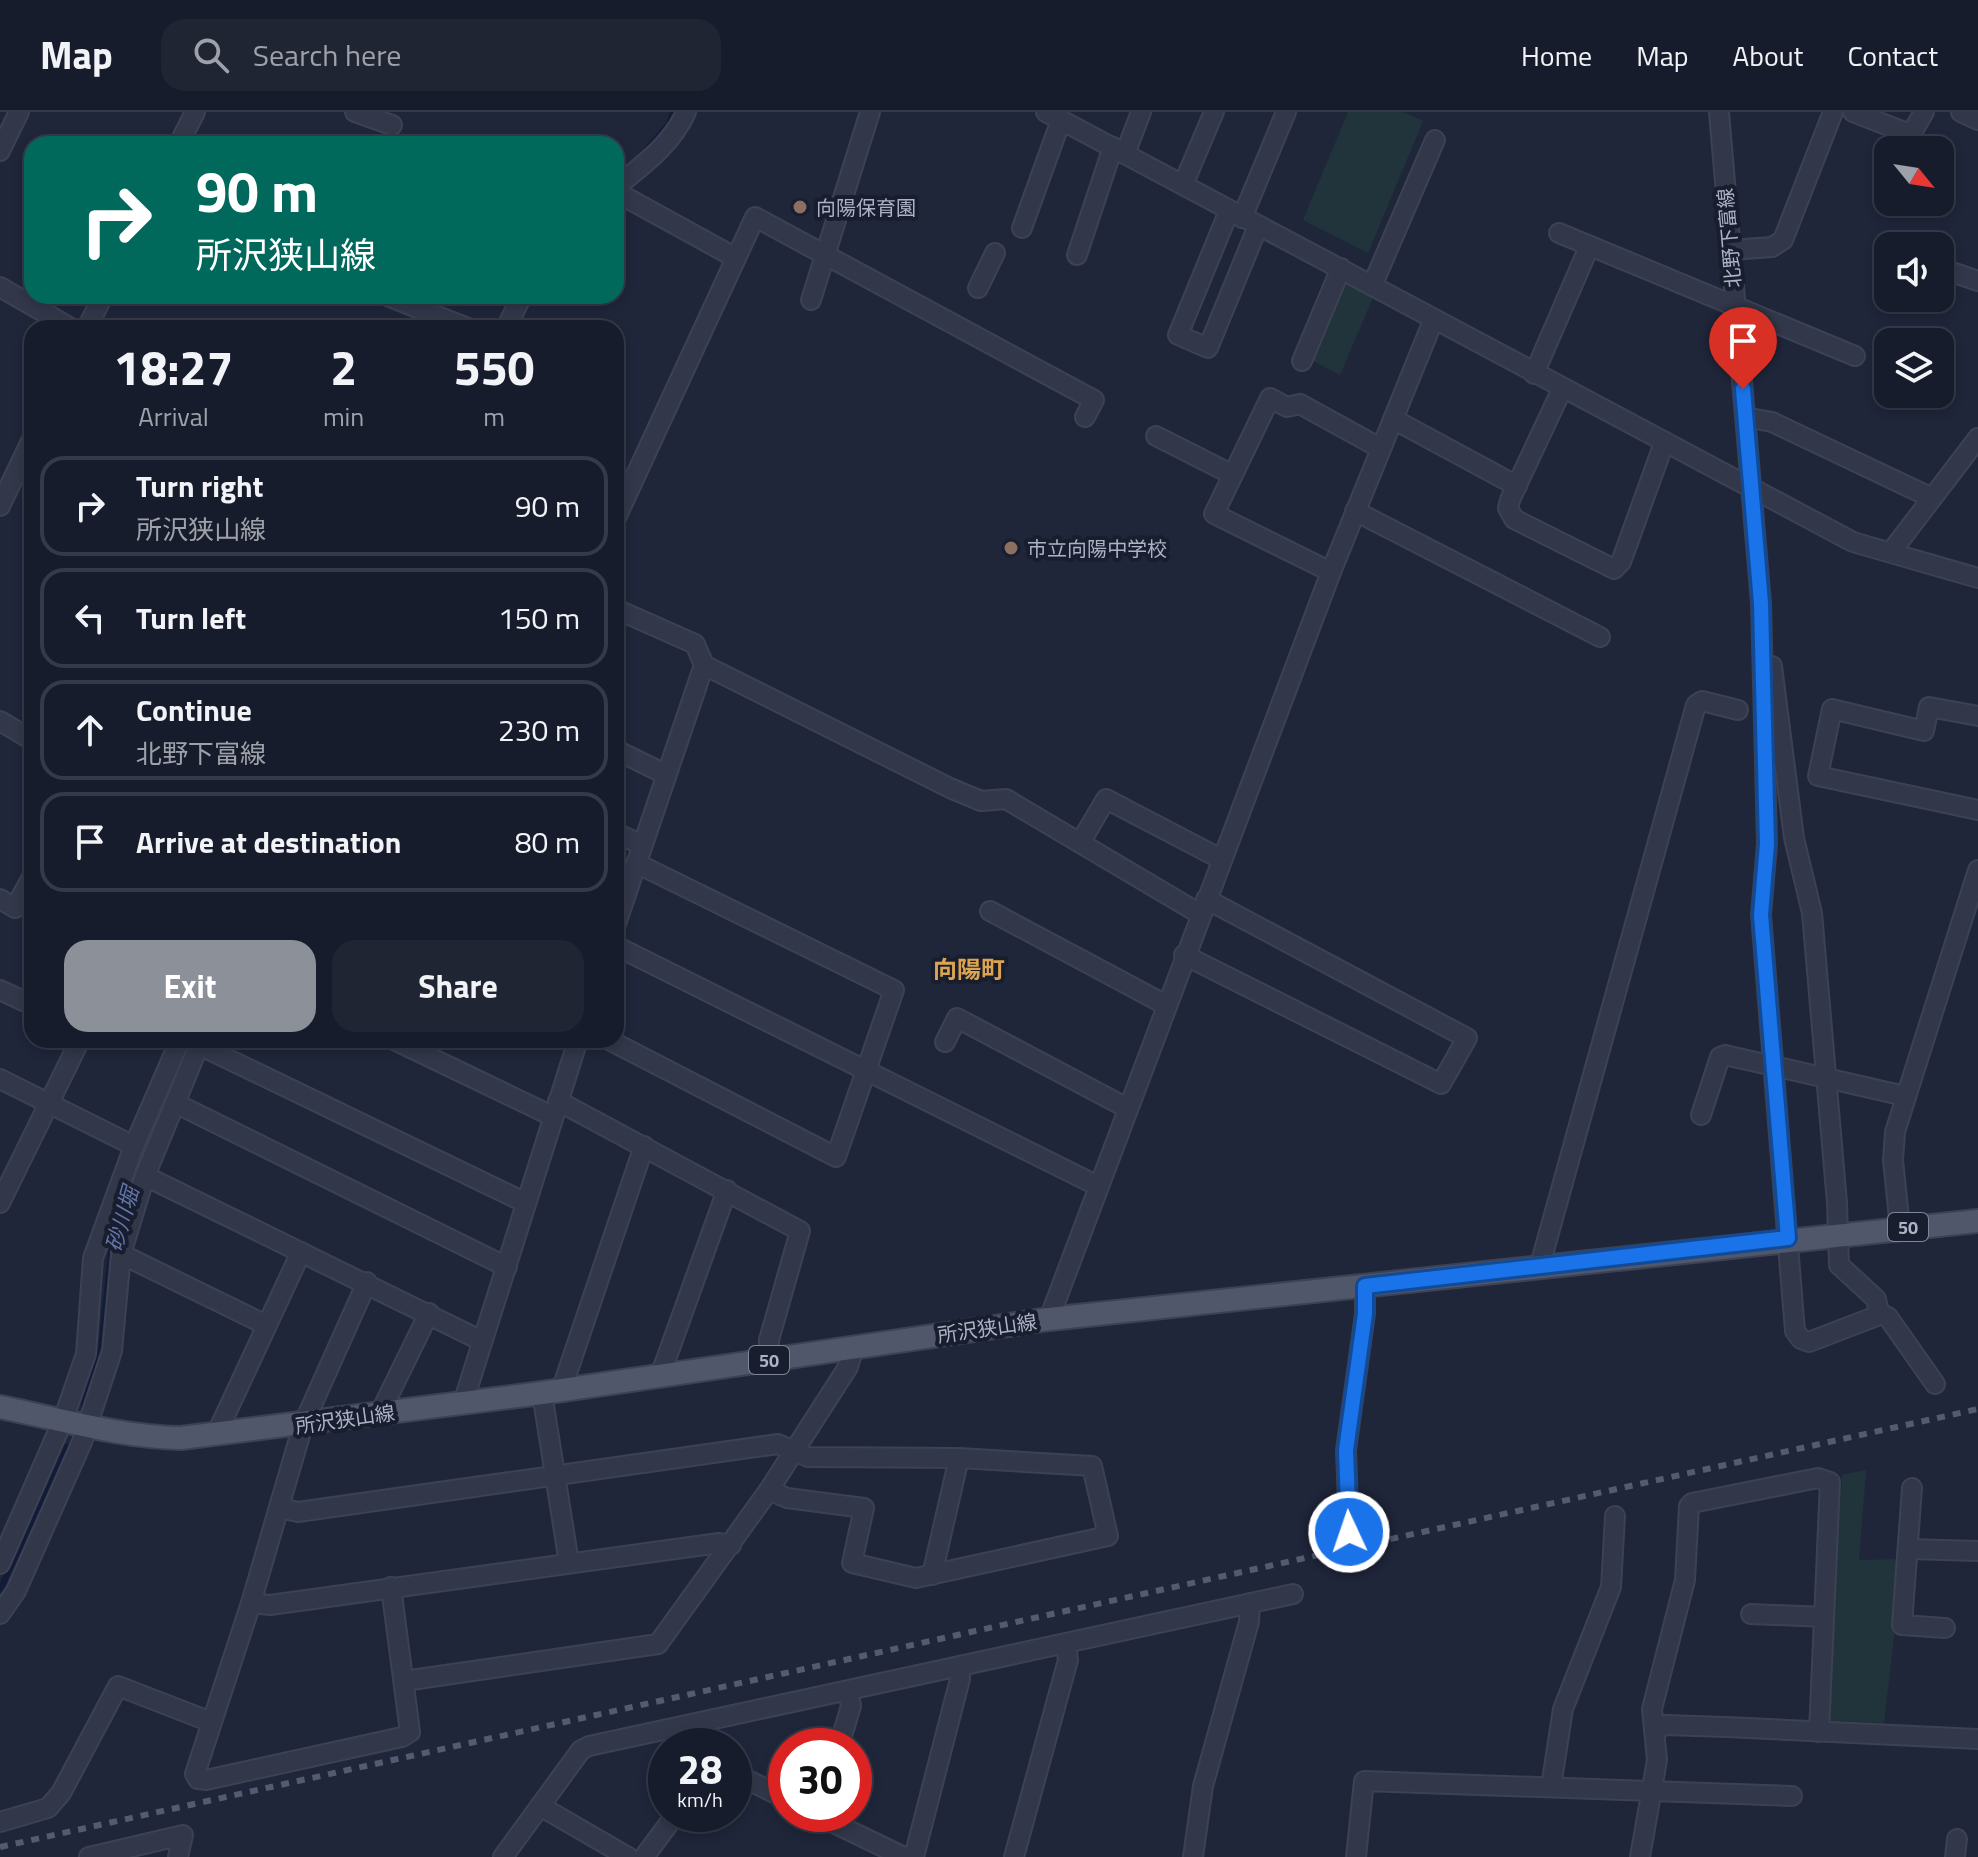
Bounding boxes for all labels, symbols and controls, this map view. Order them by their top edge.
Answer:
search box [161,19,721,91]
text: Map [40,26,113,84]
text: Search here [253,32,402,78]
icon: search [189,33,233,77]
text: Home [1521,34,1592,77]
text: Map [1636,34,1689,77]
text: About [1733,34,1803,77]
text: Contact [1847,34,1938,77]
north arrow [1874,136,1954,216]
map controls [1874,136,1954,408]
text: 90 m [196,149,318,234]
icon: right [64,168,168,272]
street label: 北野下富線 [1709,187,1749,289]
place label: 向陽保育園 [816,192,916,223]
marker: 向陽保育園 [791,198,809,216]
text: 所沢狭山線 [196,227,376,282]
button: sound [1874,232,1954,312]
pin [1709,307,1777,389]
icon: arrive [1721,319,1765,363]
button: layers [1874,328,1954,408]
text: 18:27 [114,331,233,404]
text: 2 [330,331,357,404]
text: 550 [454,331,534,404]
text: Arrival [138,397,209,436]
text: min [323,397,364,436]
text: m [483,397,505,436]
text: Turn right [136,463,264,509]
text: 90 m [515,483,580,529]
icon: right [68,484,112,528]
text: 所沢狭山線 [136,510,266,549]
place label: 市立向陽中学校 [1027,533,1167,564]
marker: 市立向陽中学校 [1002,539,1020,557]
text: Turn left [136,595,246,641]
text: 150 m [498,595,580,641]
icon: left [68,596,112,640]
text: Continue [136,687,252,733]
text: 230 m [498,707,580,753]
icon: ahead [68,708,112,752]
text: 北野下富線 [136,734,266,773]
text: Arrive at destination [136,819,401,865]
text: 80 m [515,819,580,865]
icon: arrive [68,820,112,864]
button: Exit [64,940,316,1032]
button: Share [332,940,584,1032]
district label: 向陽町 [933,951,1005,987]
water label: 砂川堀 [97,1180,148,1255]
road number: 50 [1888,1213,1928,1241]
street label: 所沢狭山線 [935,1306,1039,1350]
road number: 50 [749,1346,789,1374]
street label: 所沢狭山線 [293,1397,397,1441]
position arrow [1307,1490,1391,1574]
speed limit sign: 30 [768,1728,872,1832]
text: 28 [678,1739,722,1800]
text: km/h [677,1784,723,1815]

